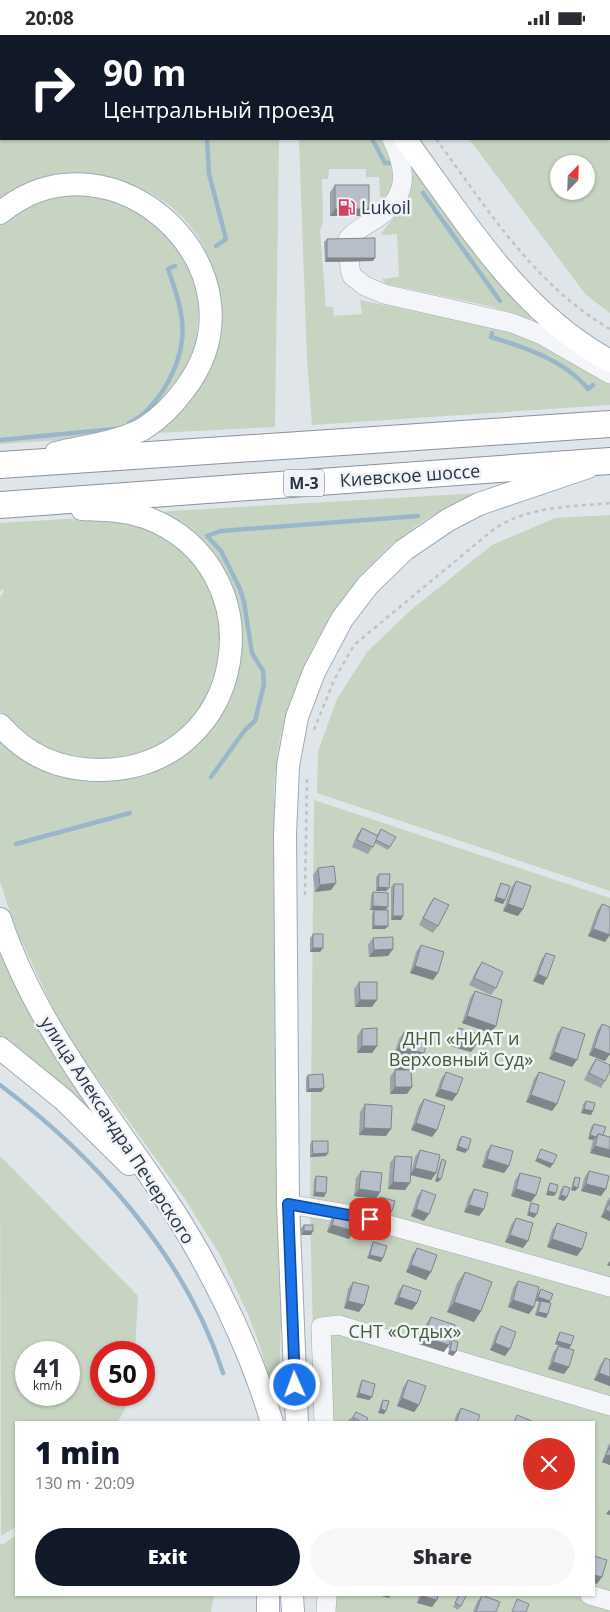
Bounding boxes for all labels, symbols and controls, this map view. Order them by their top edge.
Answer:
text: 20:08 [25,5,74,31]
text: 90 m [103,49,186,96]
icon: right [20,55,85,120]
text: Центральный проезд [103,94,334,124]
north arrow [550,155,595,200]
map controls [550,155,595,200]
place label: Lukoil [361,195,411,219]
fuel station icon: Lukoil [337,197,357,217]
street label: Киевское шоссе [339,458,481,492]
road number: М-3 [284,469,324,497]
street label: улица Александра Печерского [35,1012,201,1248]
park label: ДНП «НИАТ и Верховный Суд» [389,1026,533,1071]
pin [349,1198,391,1240]
icon: arrive [356,1205,384,1233]
park label: СНТ «Отдых» [348,1319,462,1343]
speed limit sign: 50 [90,1341,155,1406]
text: 41 [33,1350,62,1384]
position arrow [268,1358,320,1410]
text: km/h [33,1377,62,1394]
text: 1 min [35,1432,120,1473]
button: close [523,1438,575,1490]
text: 130 m · 20:09 [35,1472,135,1494]
button: Exit [35,1528,300,1586]
button: Share [310,1528,575,1586]

